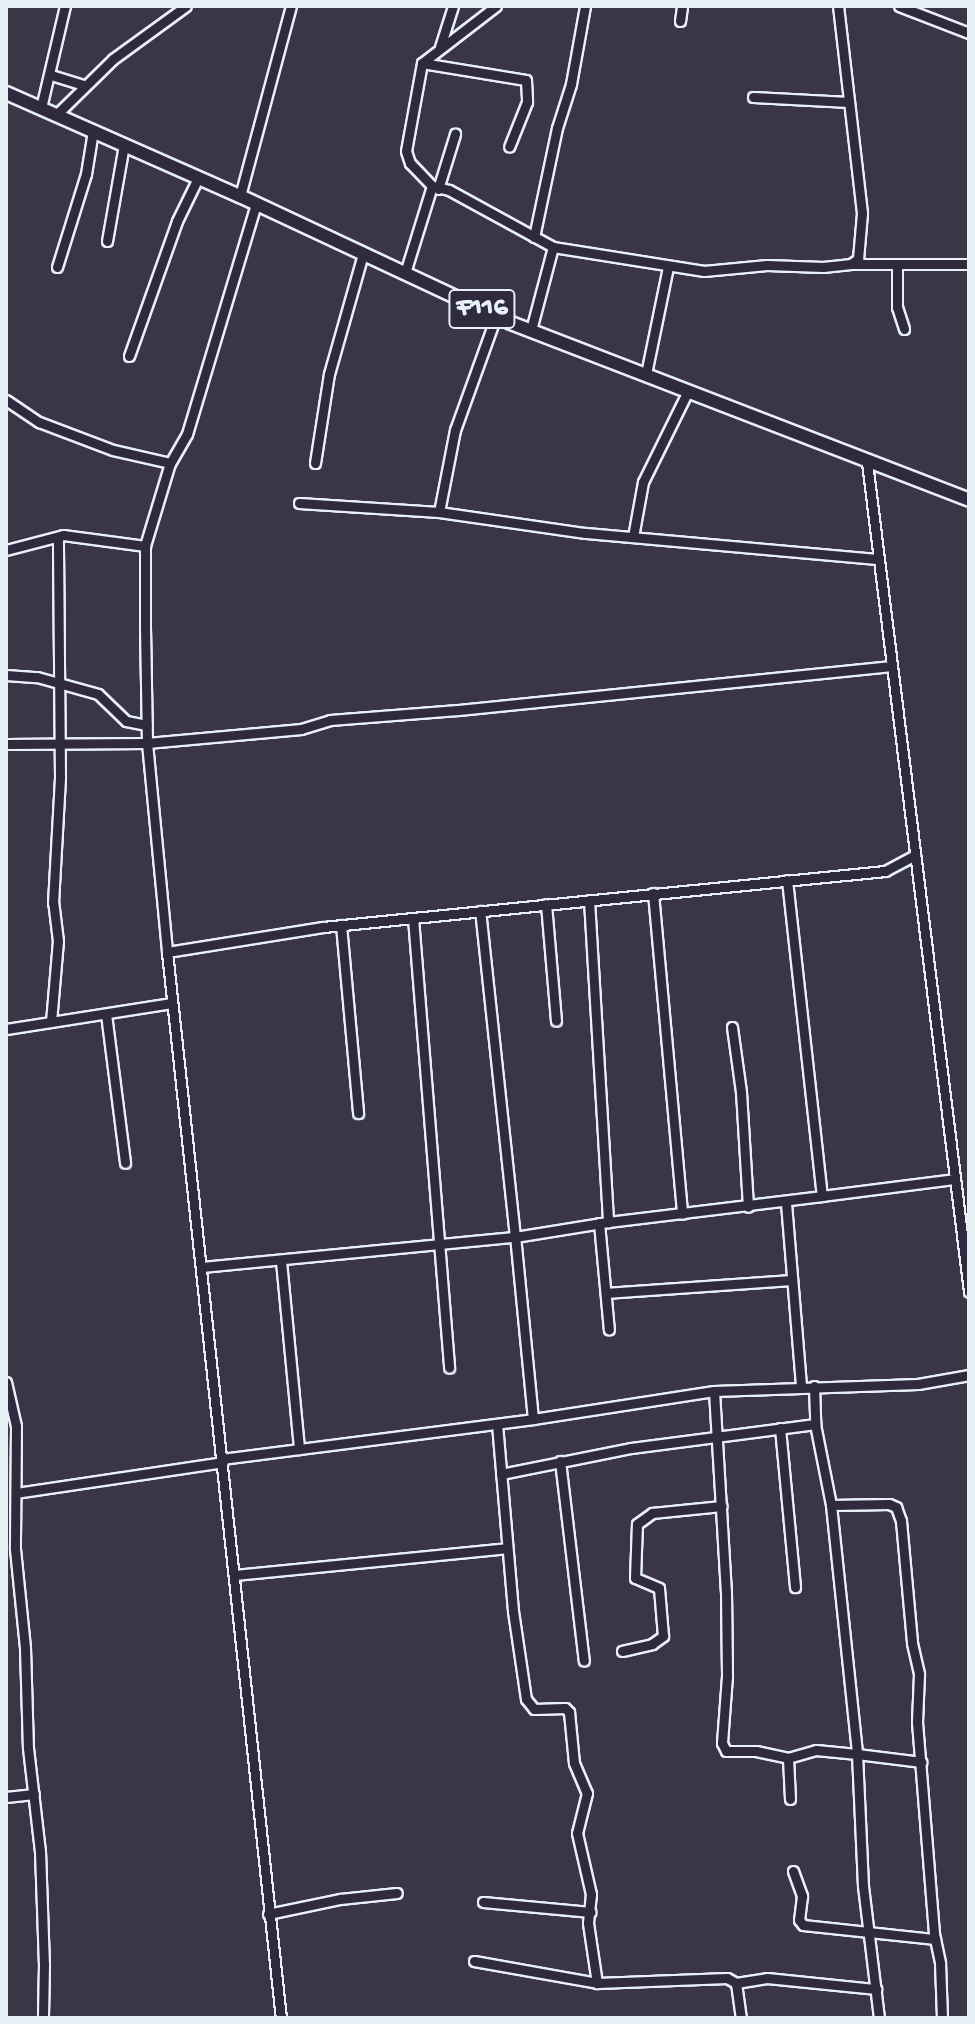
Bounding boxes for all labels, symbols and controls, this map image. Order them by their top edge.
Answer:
road number: F116 [448,285,516,333]

